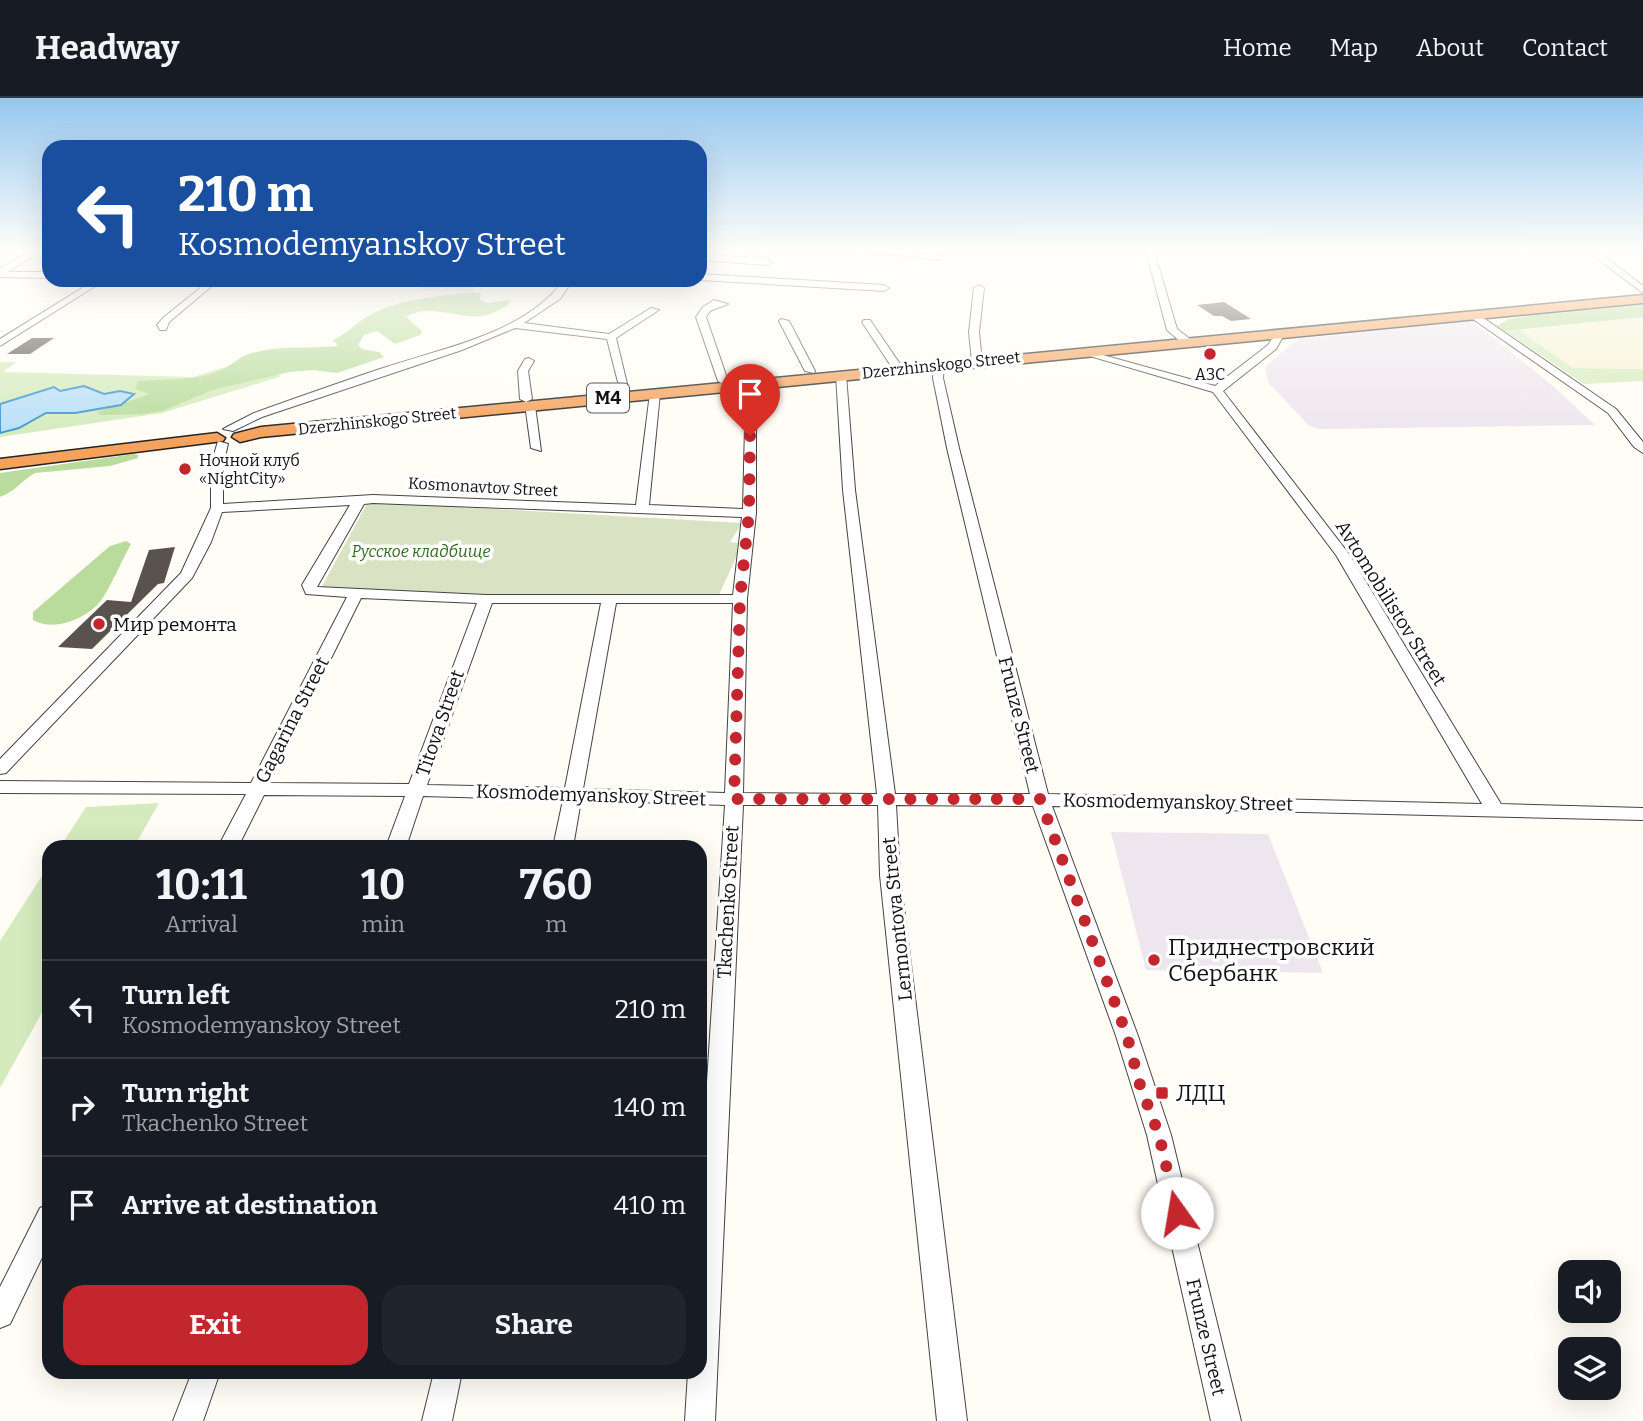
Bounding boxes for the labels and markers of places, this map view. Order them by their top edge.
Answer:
marker: АЗС [1202,346,1218,362]
pin [720,364,780,436]
place label: АЗС [1195,365,1225,384]
place label: Ночной клуб «NightCity» [199,451,300,488]
marker: Ночной клуб «NightCity» [177,461,193,477]
place label: Мир ремонта [113,613,237,636]
marker: Мир ремонта [91,616,107,632]
place label: Приднестровский Сбербанк [1168,933,1375,987]
marker: Приднестровский Сбербанк [1146,952,1162,968]
place label: ЛДЦ [1176,1079,1225,1107]
marker: ЛДЦ [1154,1085,1170,1101]

